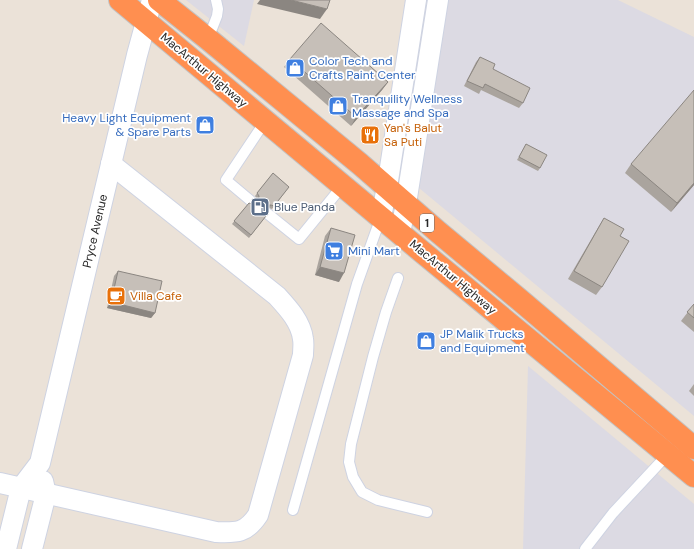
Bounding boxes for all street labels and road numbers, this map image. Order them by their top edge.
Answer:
street label: MacArthur Highway [157,29,251,111]
street label: Pryce Avenue [79,192,111,269]
road number: 1 [420,214,434,232]
street label: MacArthur Highway [406,236,500,318]

